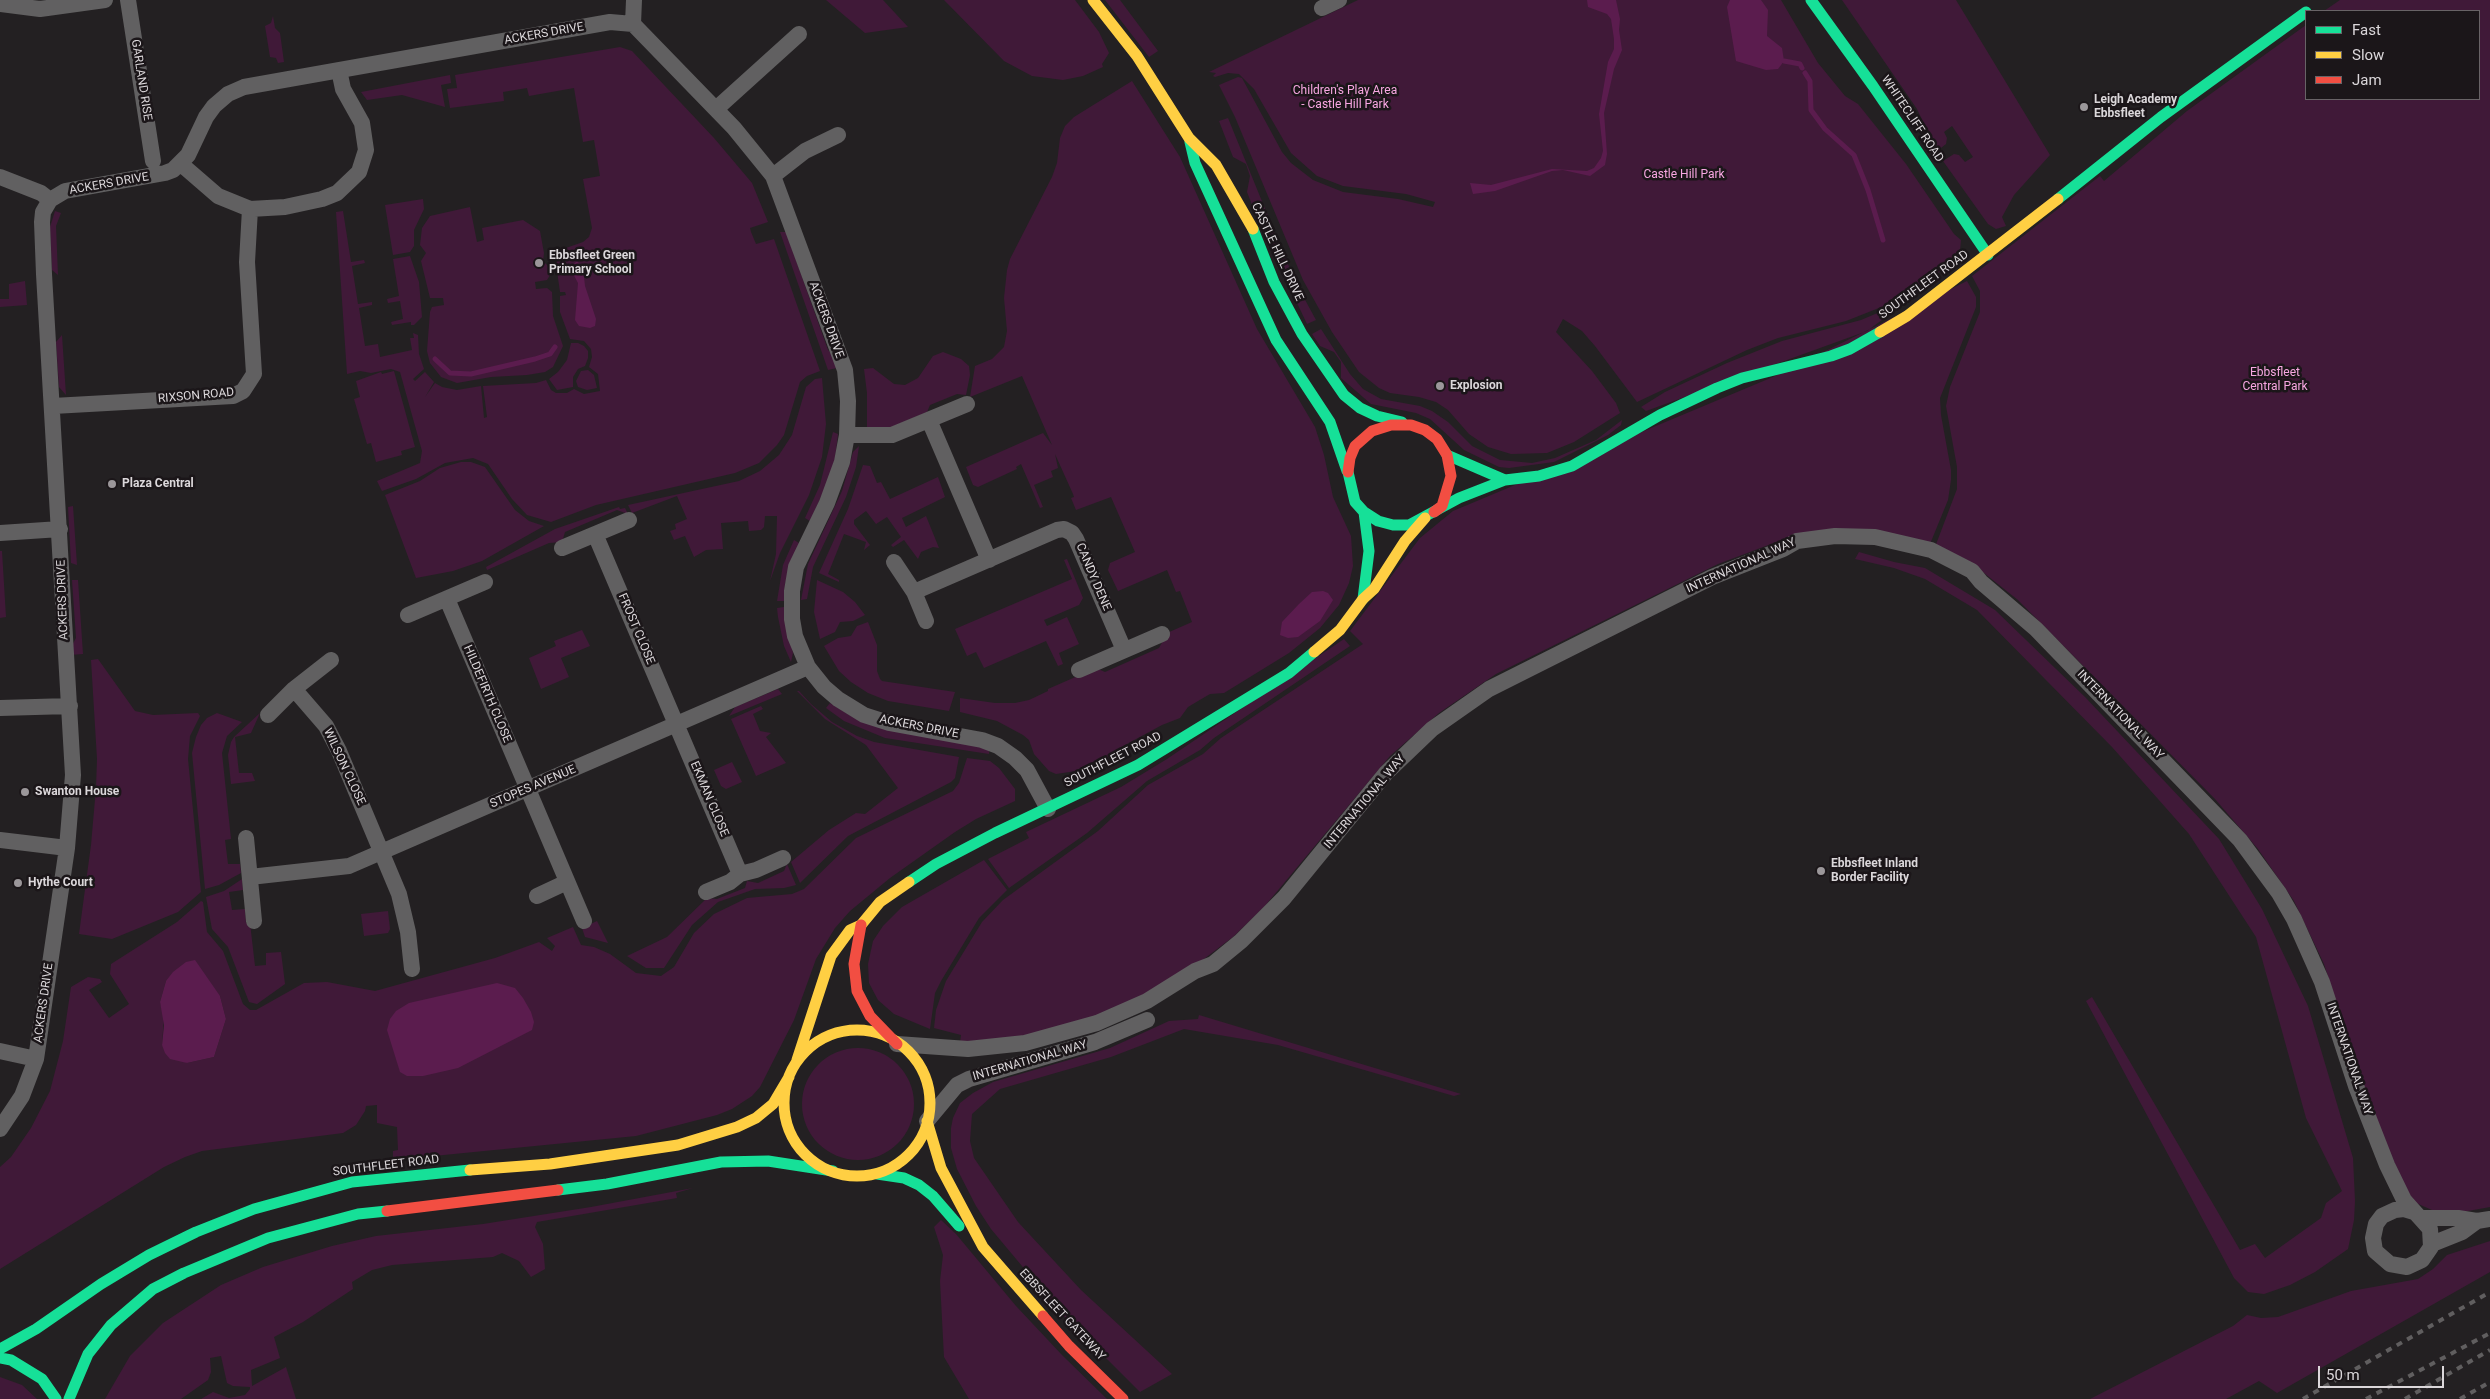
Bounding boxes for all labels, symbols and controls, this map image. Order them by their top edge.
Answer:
legend [2305,10,2480,100]
street label: ACKERS DRIVE [503,20,585,48]
text: Fast [2352,21,2381,39]
street label: GARLAND RISE [127,38,155,122]
text: Slow [2352,46,2384,64]
text: Jam [2352,71,2382,89]
street label: WHITECLIFF ROAD [1878,73,1946,165]
park label: Children's Play Area - Castle Hill Park [1293,84,1397,112]
place label: Leigh Academy Ebbsfleet [2094,93,2177,121]
marker: Leigh Academy Ebbsfleet [2078,101,2090,113]
park label: Castle Hill Park [1643,168,1725,182]
street label: ACKERS DRIVE [68,170,150,198]
street label: CASTLE HILL DRIVE [1248,201,1306,303]
street label: SOUTHFLEET ROAD [1876,248,1972,322]
place label: Ebbsfleet Green Primary School [549,249,635,277]
marker: Ebbsfleet Green Primary School [533,257,545,269]
street label: ACKERS DRIVE [805,280,847,360]
park label: Ebbsfleet Central Park [2242,366,2308,394]
place label: Explosion [1450,379,1502,393]
marker: Explosion [1434,380,1446,392]
street label: RIXSON ROAD [157,385,235,407]
place label: Plaza Central [122,477,194,491]
marker: Plaza Central [106,478,118,490]
street label: INTERNATIONAL WAY [1684,535,1798,597]
street label: CANDY DENE [1072,541,1114,613]
street label: ACKERS DRIVE [54,560,72,640]
street label: FROST CLOSE [615,591,657,667]
street label: HILDEFIRTH CLOSE [460,643,514,745]
street label: INTERNATIONAL WAY [2074,667,2166,763]
street label: ACKERS DRIVE [878,712,960,742]
street label: WILSON CLOSE [320,726,368,808]
street label: SOUTHFLEET ROAD [1062,729,1164,791]
street label: INTERNATIONAL WAY [1321,752,1409,852]
street label: EKMAN CLOSE [687,759,731,839]
street label: STOPES AVENUE [488,762,578,812]
place label: Swanton House [35,785,119,799]
marker: Swanton House [19,786,31,798]
place label: Ebbsfleet Inland Border Facility [1831,857,1918,885]
marker: Ebbsfleet Inland Border Facility [1815,865,1827,877]
place label: Hythe Court [28,876,93,890]
marker: Hythe Court [12,877,24,889]
street label: ACKERS DRIVE [31,962,57,1044]
street label: INTERNATIONAL WAY [2323,1001,2375,1117]
street label: INTERNATIONAL WAY [971,1038,1089,1084]
street label: SOUTHFLEET ROAD [332,1152,440,1180]
street label: EBBSFLEET GATEWAY [1016,1266,1108,1364]
scale bar [2320,1356,2446,1388]
text: 50 m [2326,1366,2360,1384]

